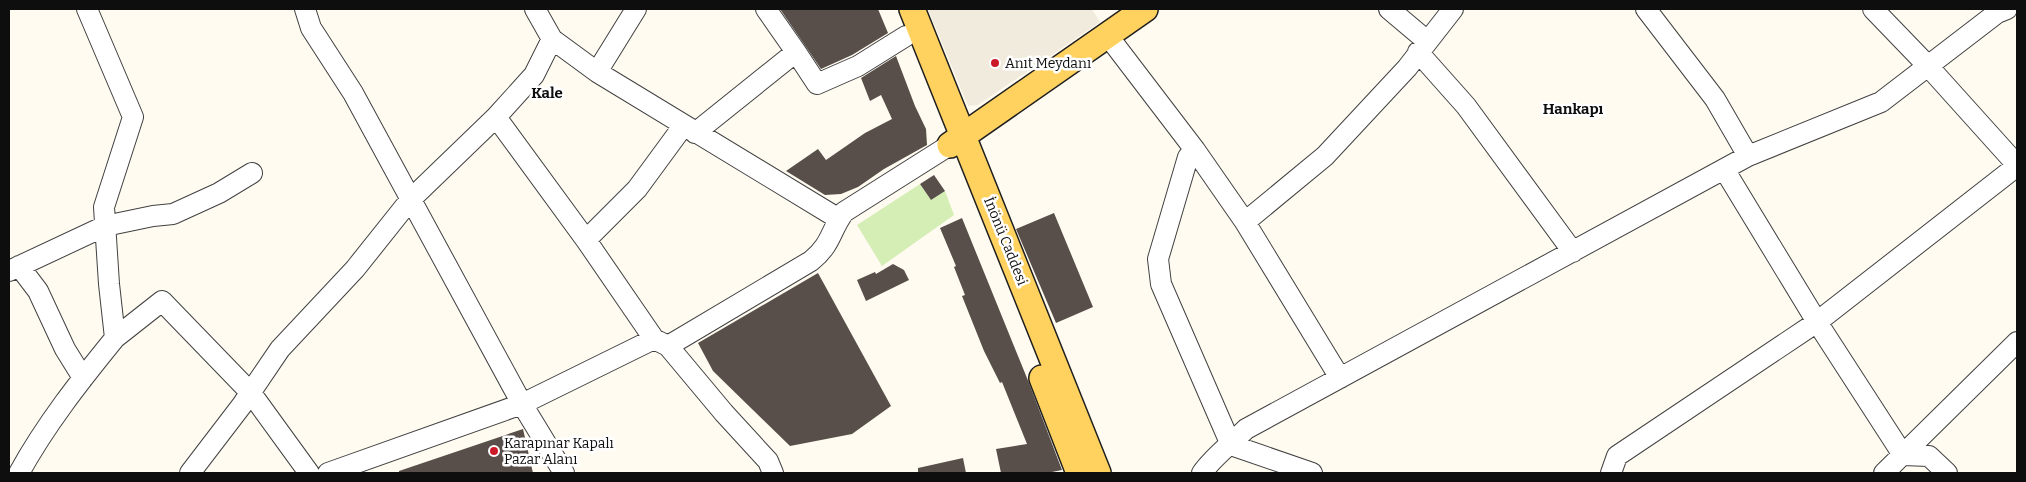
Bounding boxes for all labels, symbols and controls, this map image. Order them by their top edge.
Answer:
place label: Anıt Meydanı [1005,55,1091,72]
marker: Anıt Meydanı [989,57,1001,69]
district label: Kale [531,84,563,102]
district label: Hankapı [1543,100,1604,118]
street label: İnönü Caddesi [980,195,1031,288]
place label: Karapınar Kapalı Pazar Alanı [504,435,614,468]
marker: Karapınar Kapalı Pazar Alanı [488,445,500,457]

